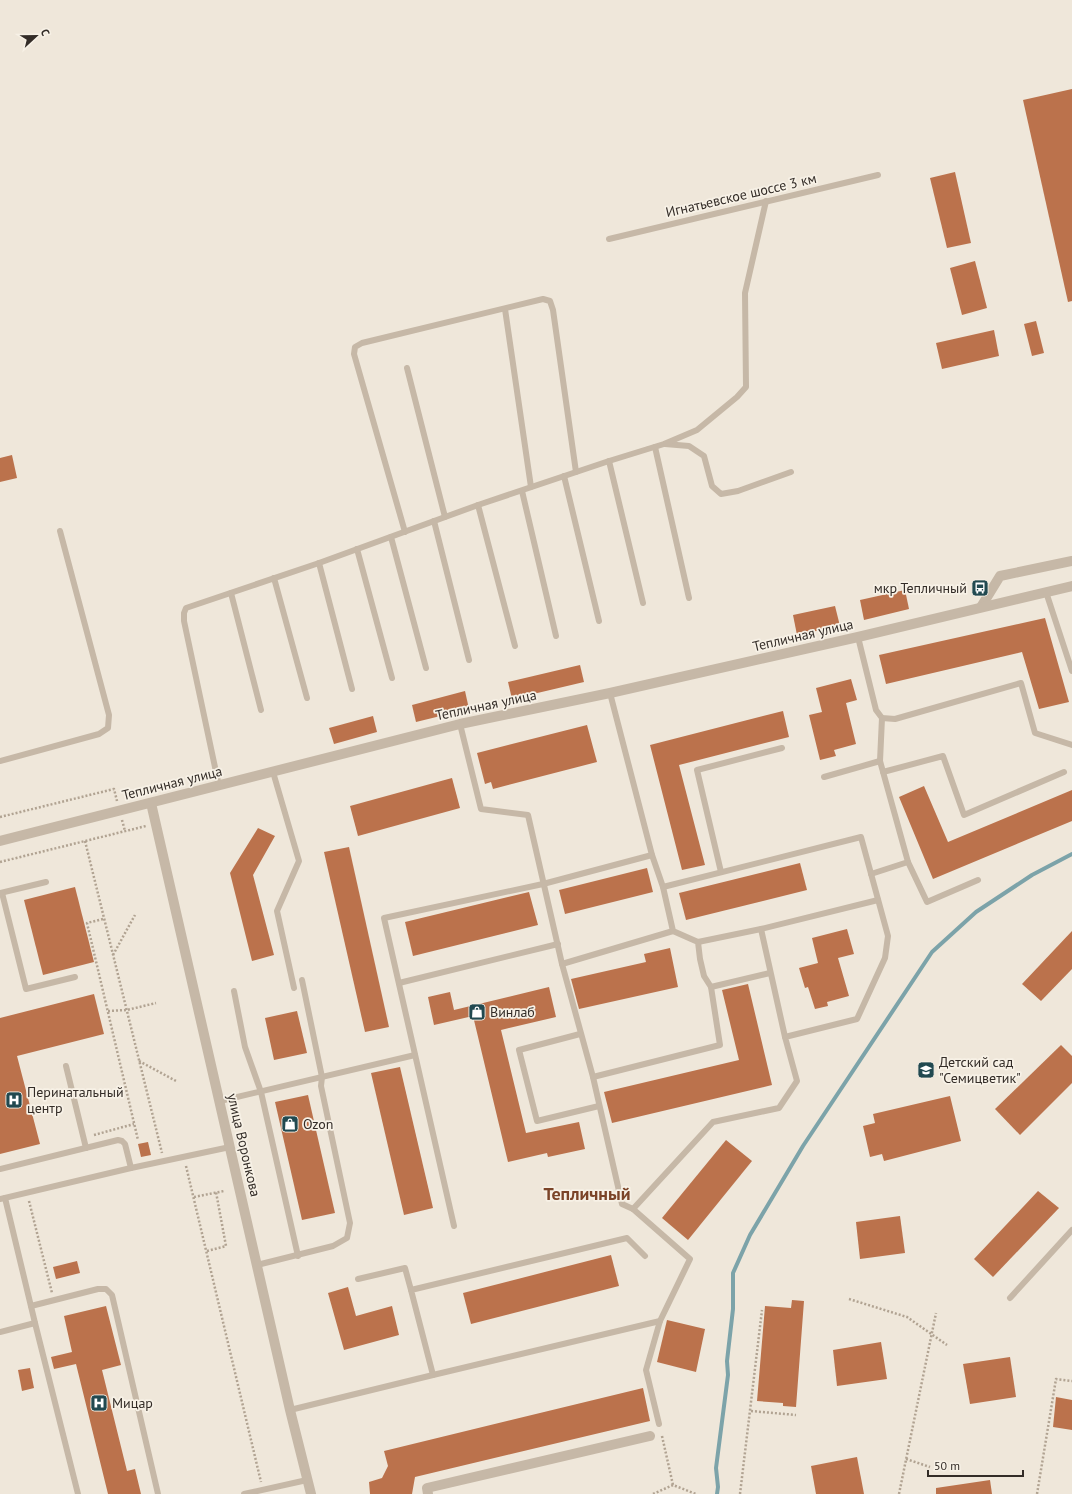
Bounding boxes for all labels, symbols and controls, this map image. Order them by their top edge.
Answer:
north arrow [16,16,56,56]
text: С [38,27,53,38]
street label: Игнатьевское шоссе 3 км [664,169,818,221]
bus stop icon: мкр Тепличный [970,578,990,598]
place label: мкр Тепличный [874,579,967,597]
street label: Тепличная улица [751,615,855,655]
street label: Тепличная улица [434,686,538,724]
street label: Тепличная улица [120,762,224,804]
shop icon: Винлаб [467,1002,487,1022]
place label: Винлаб [490,1003,535,1021]
place label: Детский сад "Семицветик" [939,1053,1021,1087]
school or university icon: Детский сад "Семицветик" [916,1060,936,1080]
place label: Перинатальный центр [27,1083,124,1117]
hospital icon: Перинатальный центр [4,1090,24,1110]
street label: улица Воронкова [223,1091,265,1199]
shop icon: Ozon [280,1114,300,1134]
place label: Ozon [303,1115,333,1133]
district label: Тепличный [544,1182,630,1205]
hospital icon: Мицар [89,1393,109,1413]
place label: Мицар [112,1394,153,1412]
scale bar [928,1452,1023,1478]
text: 50 m [934,1458,960,1473]

